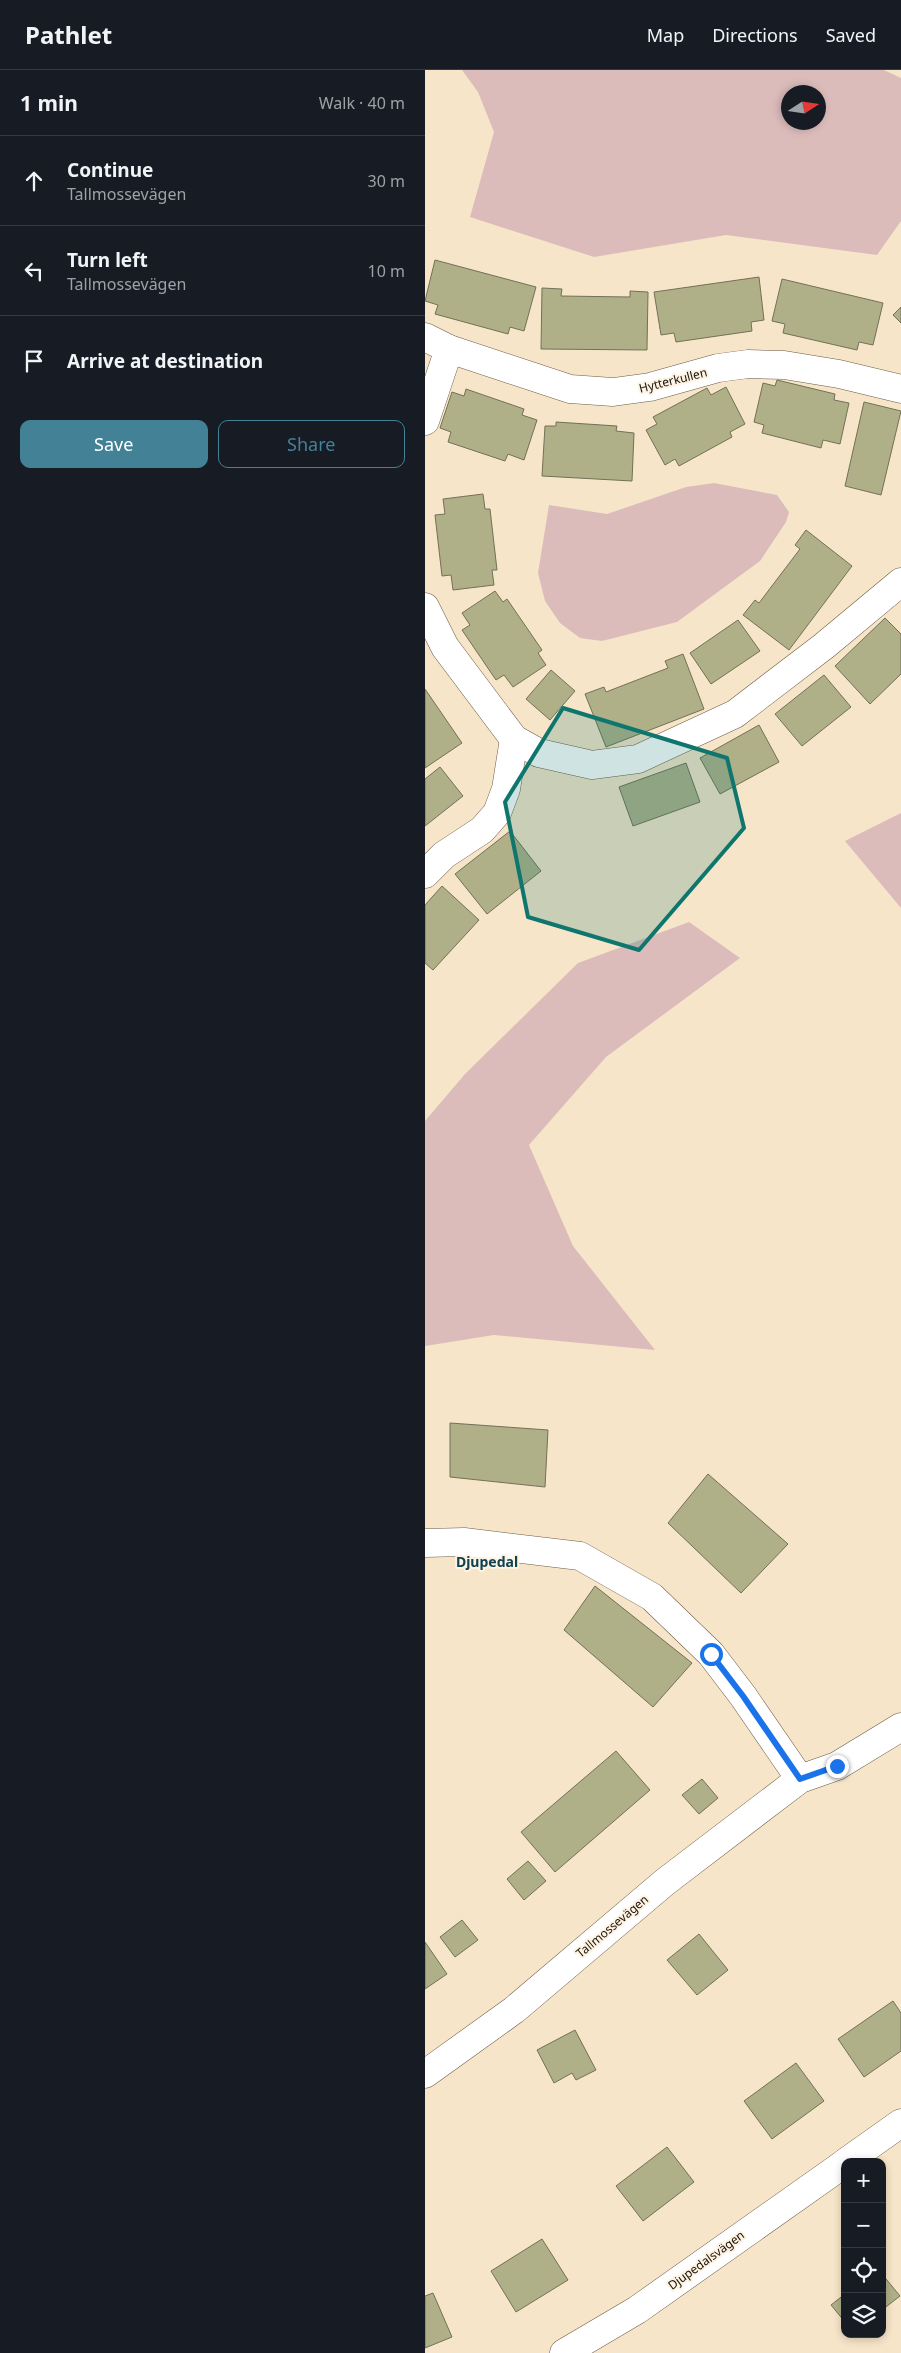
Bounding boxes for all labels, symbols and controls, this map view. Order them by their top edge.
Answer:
text: Pathlet [25,18,112,51]
text: Map [647,23,684,47]
text: Directions [712,23,798,47]
text: Saved [826,23,876,47]
north arrow [781,85,826,130]
text: 1 min [20,89,78,117]
text: Walk · 40 m [319,92,405,114]
text: Continue [67,157,153,183]
icon: ahead [20,167,48,195]
text: 30 m [368,170,405,192]
text: Tallmossevägen [67,183,186,205]
text: Turn left [67,247,148,273]
icon: left [20,257,48,285]
text: 10 m [368,260,405,282]
text: Tallmossevägen [67,273,186,295]
icon: arrive [20,347,48,375]
text: Arrive at destination [67,348,263,374]
street label: Hytterkullen [637,363,709,397]
button: Save [20,420,208,468]
button: Share [218,420,405,468]
district label: Djupedal [456,1552,518,1571]
route start [700,1643,723,1666]
route end [826,1755,849,1778]
street label: Tallmossevägen [572,1891,652,1961]
map controls [841,2158,886,2338]
button: + [841,2158,886,2203]
button: − [841,2203,886,2248]
street label: Djupedalsvägen [664,2226,748,2294]
button: locate [841,2248,886,2293]
button: layers [841,2293,886,2338]

